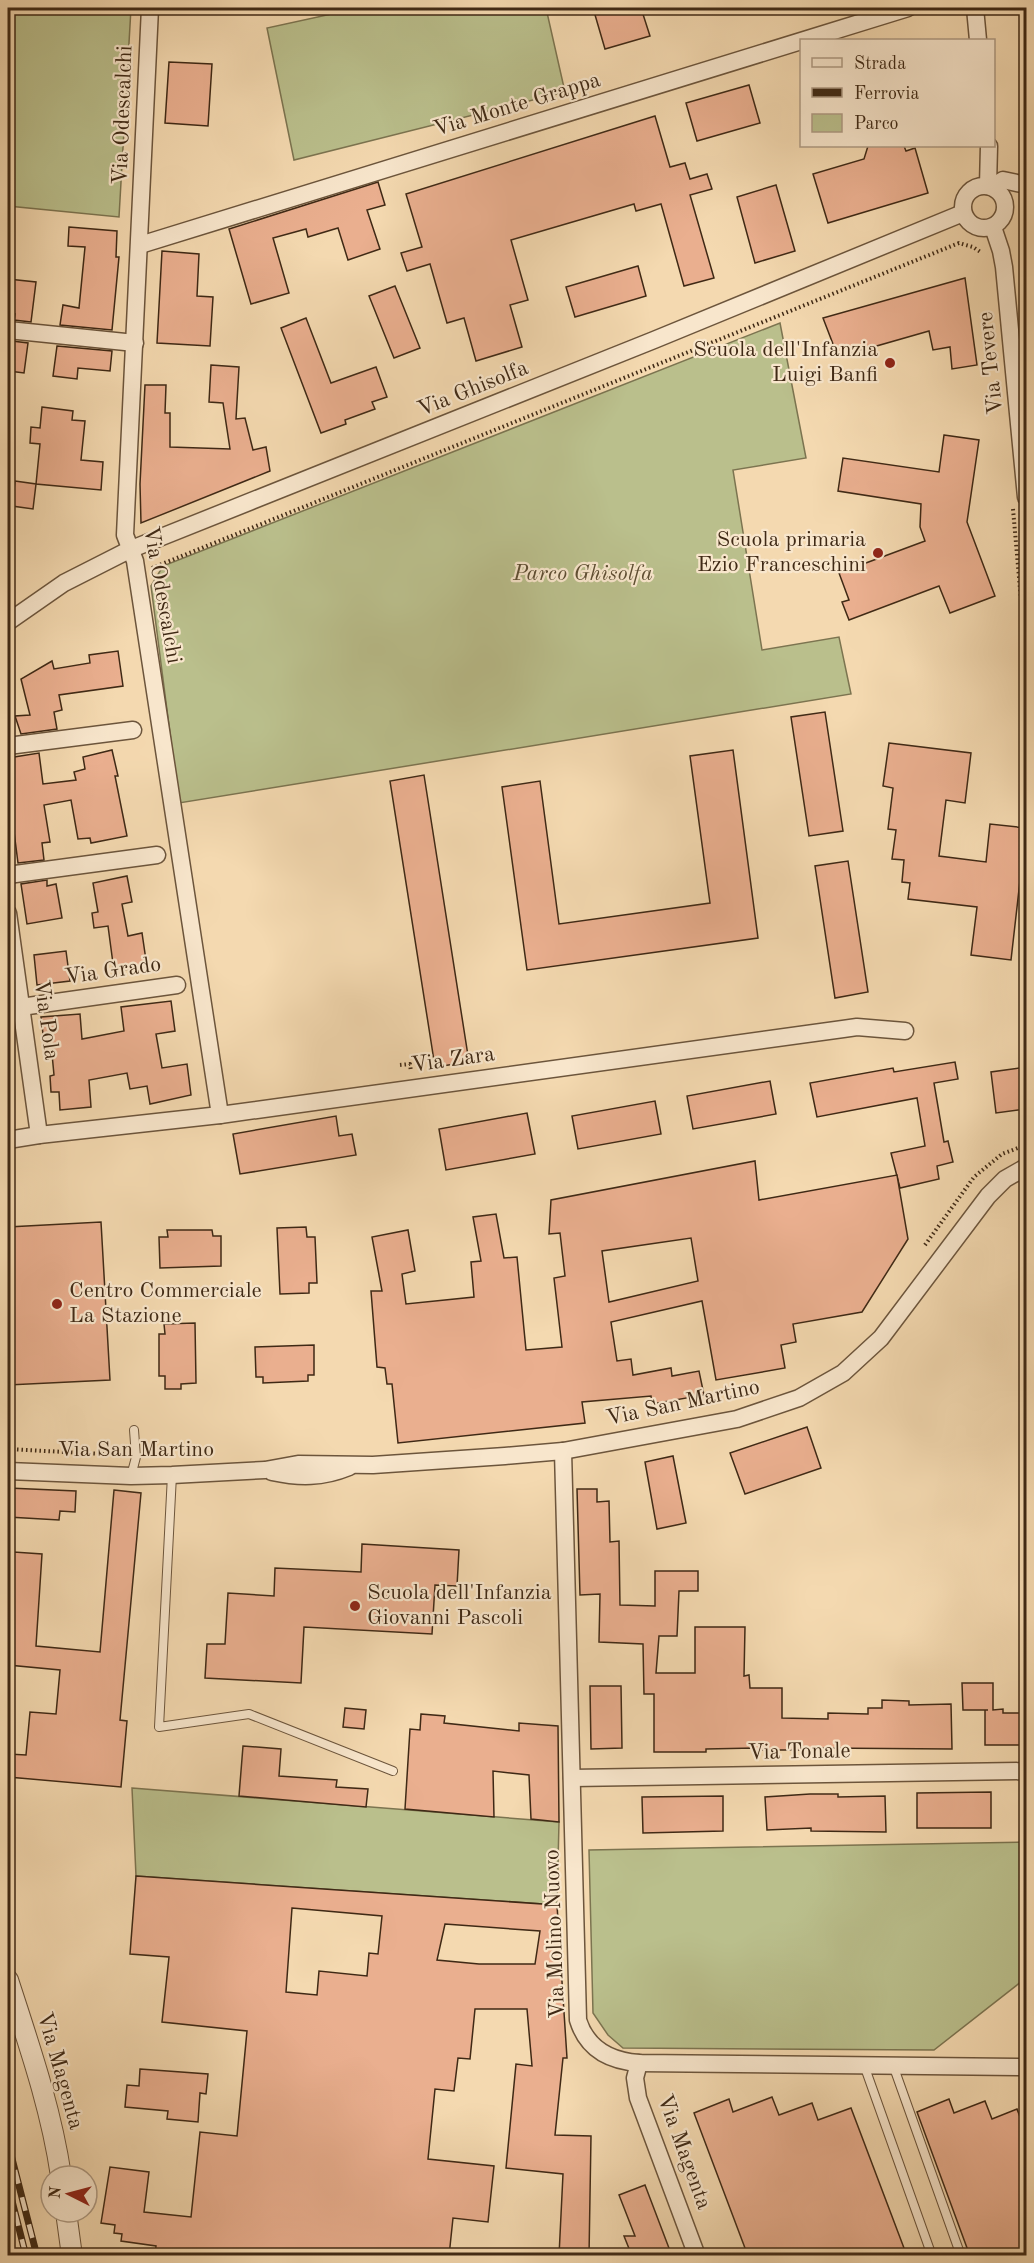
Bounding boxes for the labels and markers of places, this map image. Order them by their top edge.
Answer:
place label: Scuola dell'Infanzia Luigi Banfi [693,339,878,386]
marker: Scuola dell'Infanzia Luigi Banfi [883,356,897,370]
place label: Scuola primaria Ezio Franceschini [697,529,866,576]
marker: Scuola primaria Ezio Franceschini [871,546,885,560]
place label: Centro Commerciale La Stazione [69,1280,262,1327]
marker: Centro Commerciale La Stazione [50,1297,64,1311]
place label: Scuola dell'Infanzia Giovanni Pascoli [367,1582,552,1629]
marker: Scuola dell'Infanzia Giovanni Pascoli [348,1599,362,1613]

